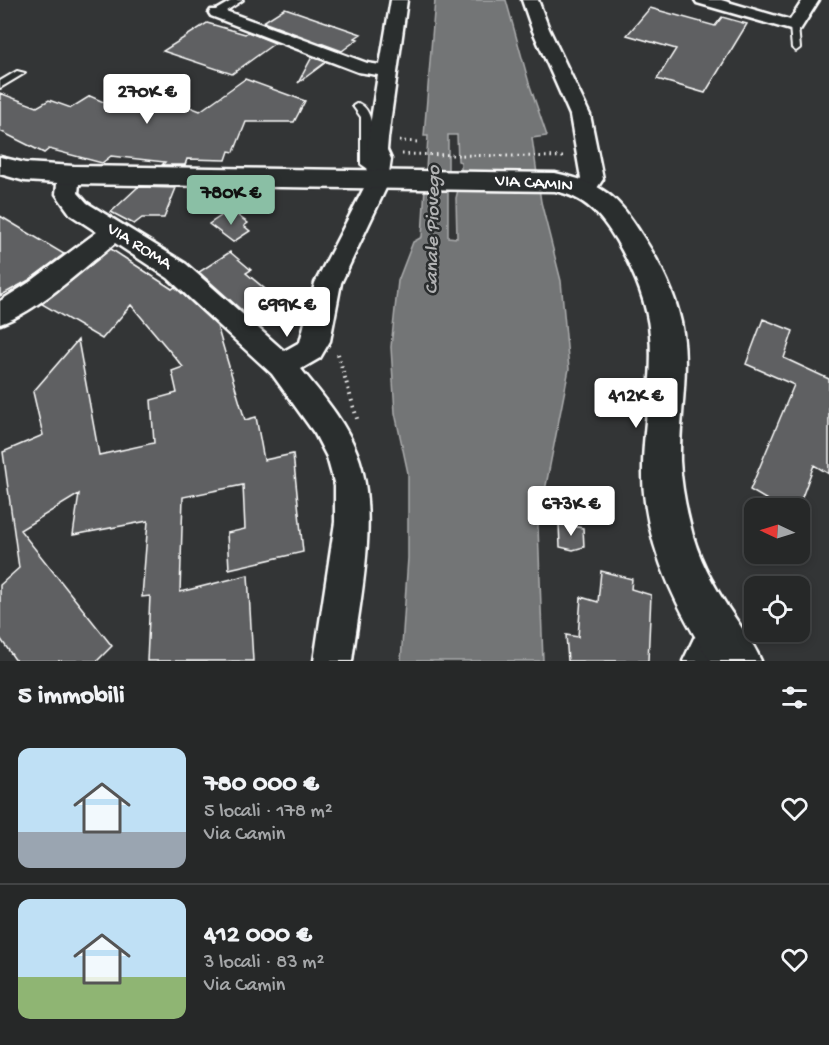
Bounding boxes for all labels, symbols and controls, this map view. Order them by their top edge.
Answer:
pin: 270K € [98,74,196,125]
text: 270K € [117,82,177,105]
water label: Canale Piovego [421,164,447,295]
street label: VIA CAMIN [493,171,574,197]
pin: 780K € [182,175,280,226]
text: 780K € [201,183,261,206]
street label: VIA ROMA [102,218,177,276]
pin: 699K € [238,287,336,338]
text: 699K € [258,295,316,318]
pin: 412K € [587,378,685,429]
text: 412K € [609,386,664,409]
pin: 673K € [522,486,620,537]
text: 673K € [542,494,600,517]
north arrow [744,498,810,564]
map controls [744,498,810,642]
button: locate [744,576,810,642]
icon: filters [778,681,811,714]
text: 5 immobili [18,682,125,713]
text: 780 000 € [204,770,319,801]
icon: home [66,772,138,844]
icon: heart [778,792,811,825]
text: 5 locali · 178 m² [204,801,333,824]
text: Via Camin [204,824,285,847]
text: 412 000 € [204,921,312,952]
icon: home [66,923,138,995]
icon: heart [778,943,811,976]
text: 3 locali · 83 m² [204,952,325,975]
text: Via Camin [204,975,285,998]

